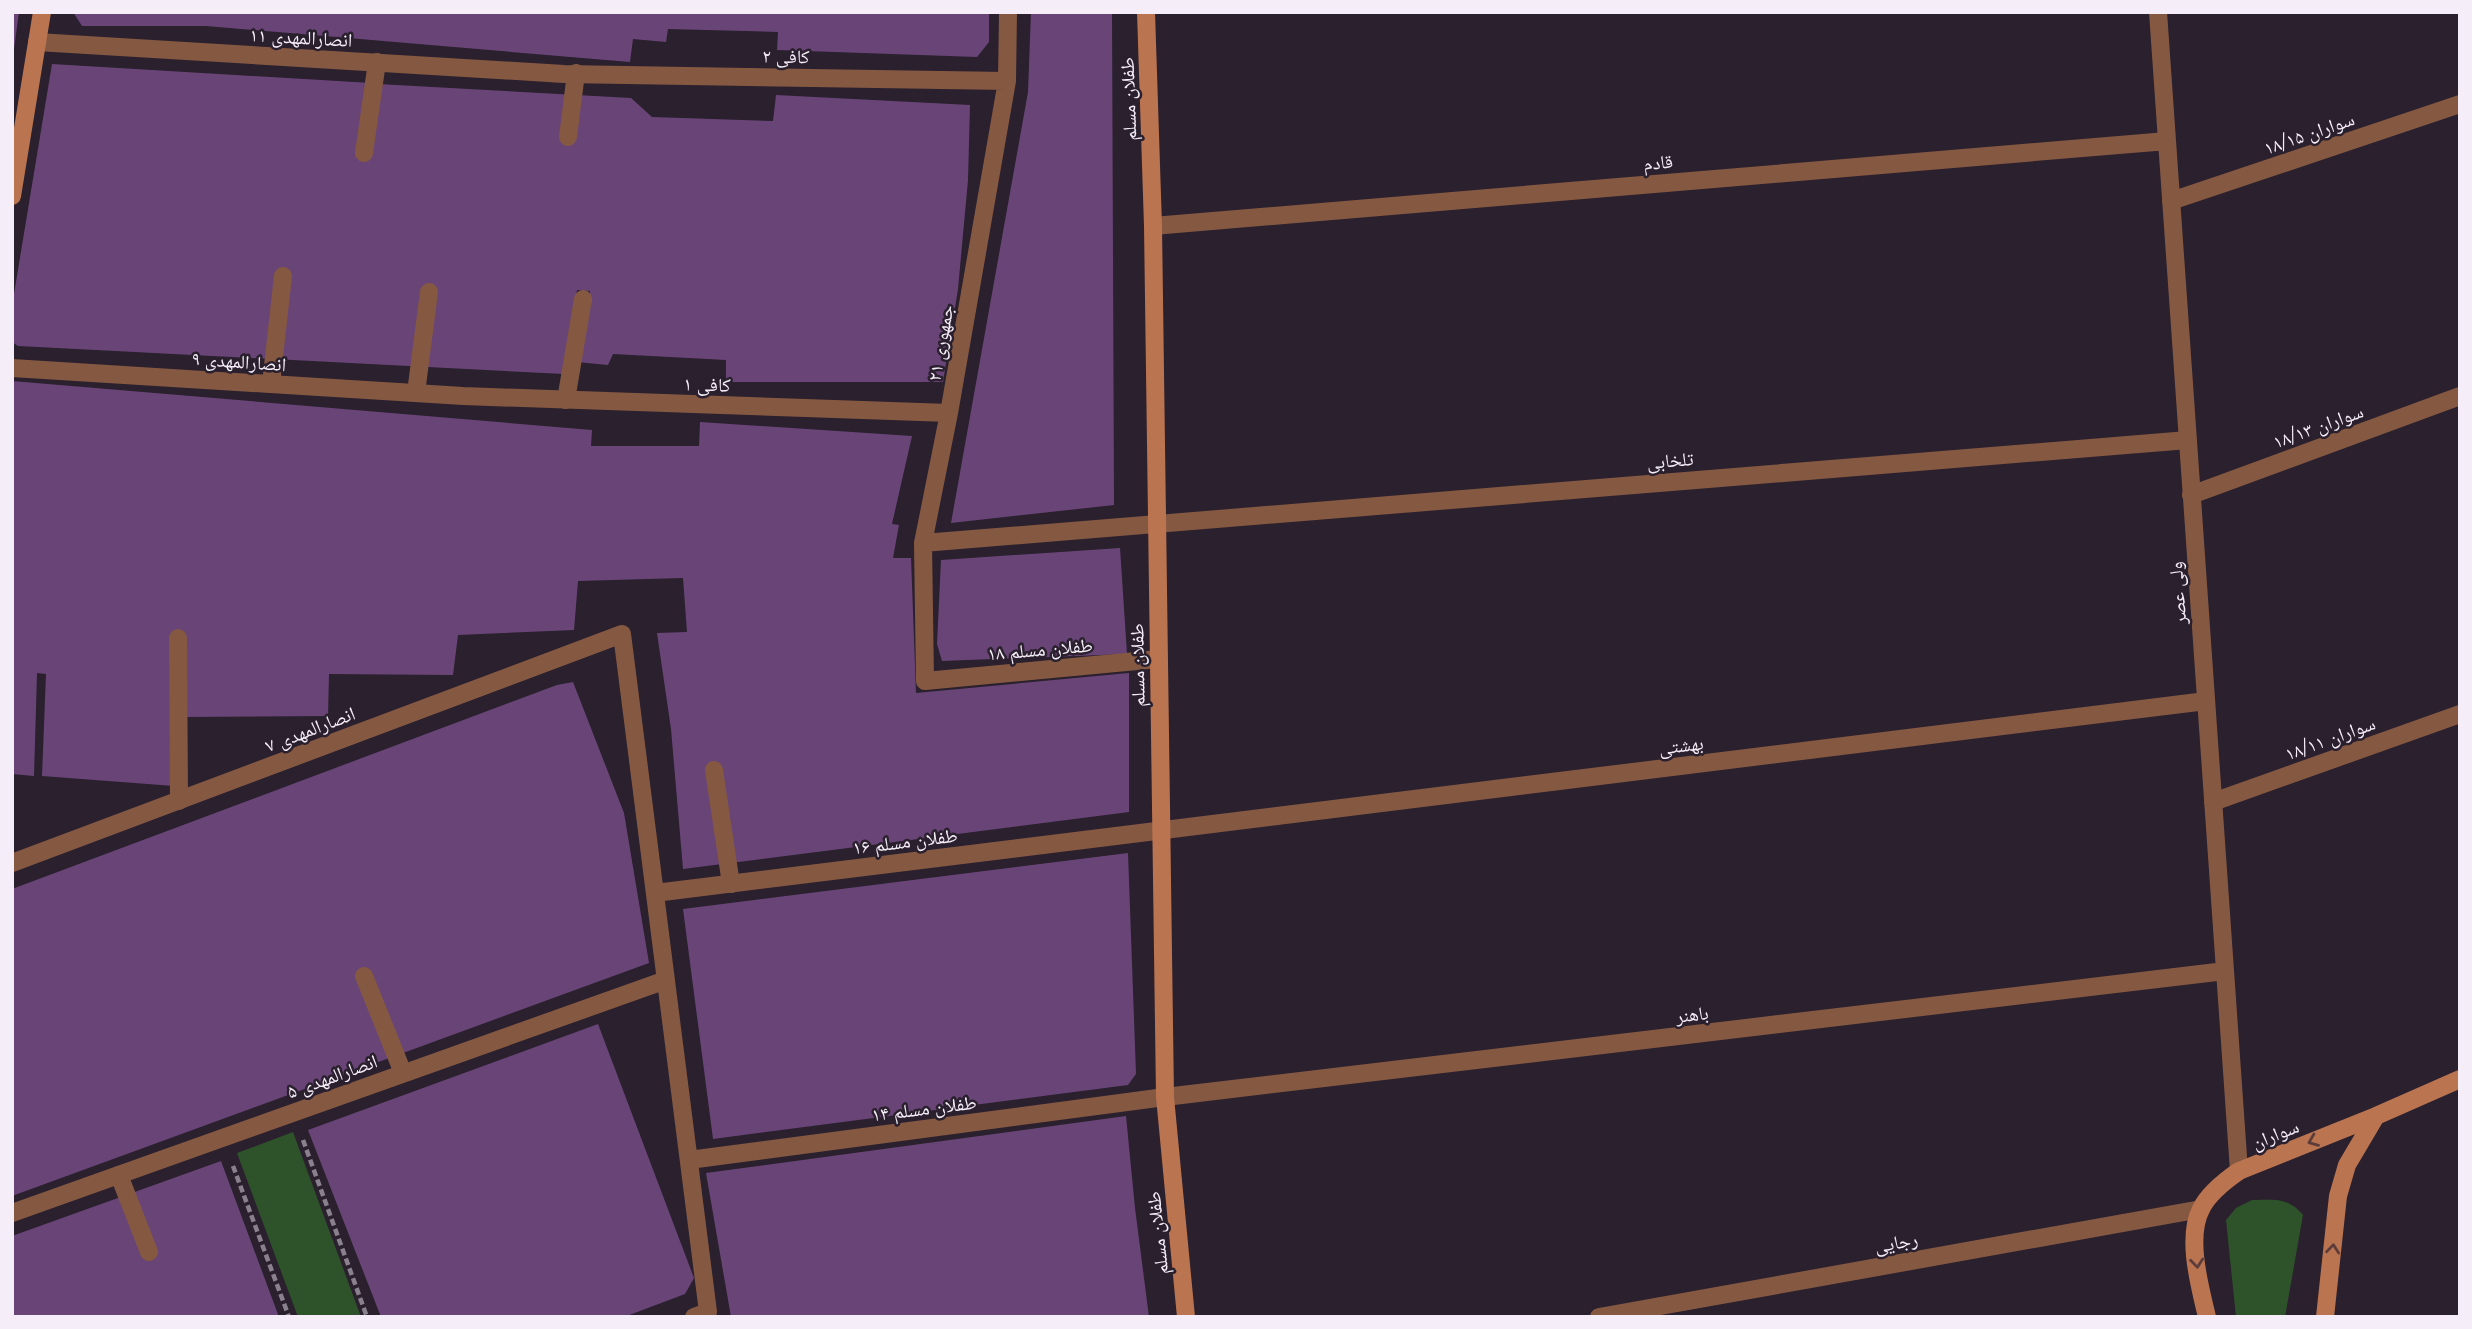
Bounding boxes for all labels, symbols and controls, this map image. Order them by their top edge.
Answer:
street label: انصارالمهدی ۱۱ [249,23,353,52]
street label: کافی ۲ [762,45,810,68]
street label: طفلان مسلم [1116,57,1142,141]
street label: سواران ۱۸/۱۵ [2261,107,2358,160]
street label: قادم [1642,150,1674,177]
street label: جمهوری ۲۱ [922,303,959,383]
street label: انصارالمهدی ۹ [191,347,287,376]
street label: کافی ۱ [683,372,731,397]
street label: سواران ۱۸/۱۳ [2270,400,2366,453]
street label: تلخابی [1646,447,1695,474]
street label: ولی عصر [2164,561,2191,626]
street label: طفلان مسلم [1125,623,1151,707]
street label: طفلان مسلم ۱۸ [986,633,1094,667]
street label: انصارالمهدی ۷ [262,702,358,757]
street label: سواران ۱۸/۱۱ [2282,712,2378,765]
street label: بهشتی [1657,731,1705,760]
street label: طفلان مسلم ۱۶ [851,824,959,860]
street label: باهنر [1673,1001,1710,1028]
street label: انصارالمهدی ۵ [284,1049,381,1103]
street label: طفلان مسلم ۱۴ [870,1091,978,1127]
street label: سواران [2248,1115,2302,1154]
one-way arrow [2308,1133,2320,1147]
street label: طفلان مسلم [1142,1190,1174,1276]
street label: رجایی [1873,1227,1920,1258]
one-way arrow [2325,1243,2340,1254]
one-way arrow [2189,1257,2204,1269]

